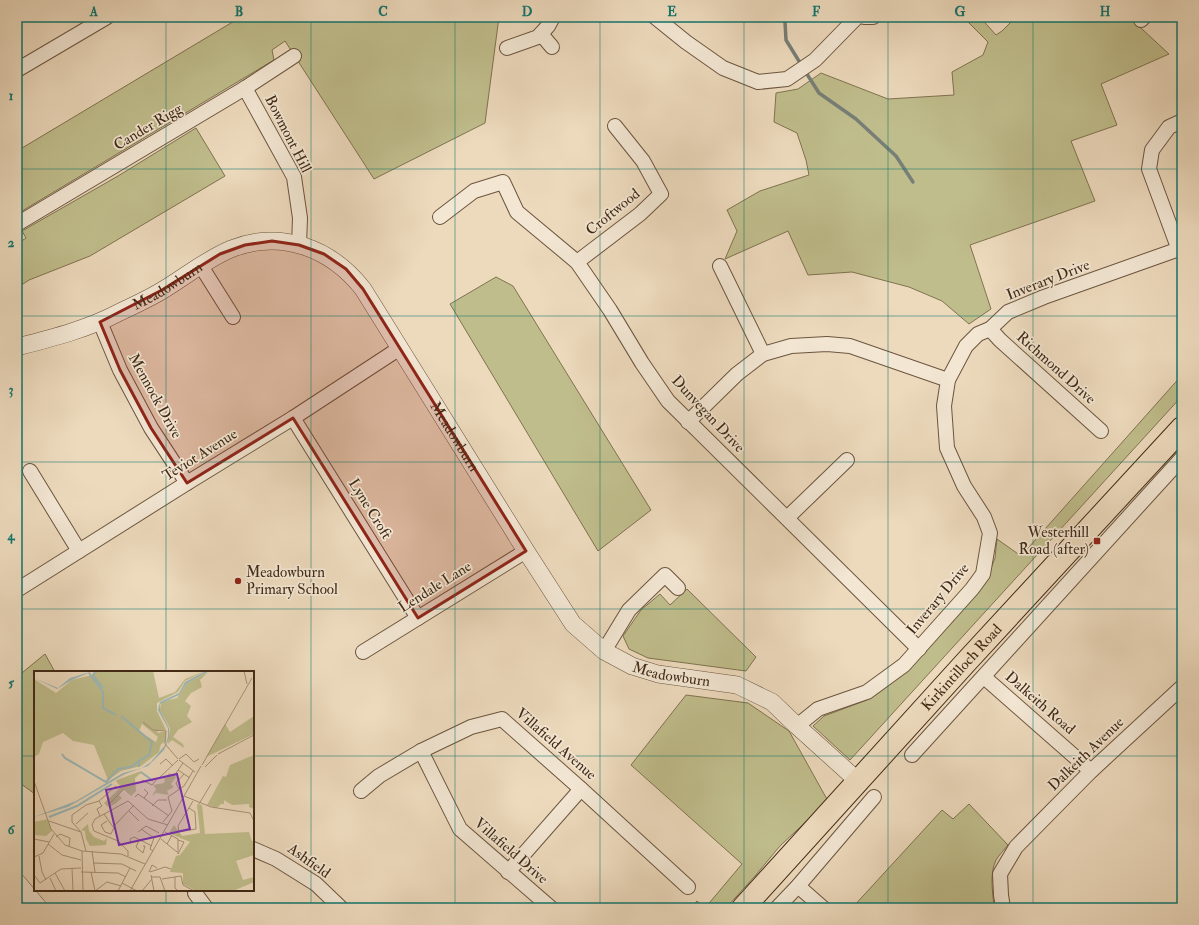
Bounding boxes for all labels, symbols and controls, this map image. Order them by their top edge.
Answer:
text: A [89,4,99,20]
text: B [235,4,243,20]
text: C [378,4,388,20]
text: D [522,4,533,20]
text: E [667,4,677,20]
text: F [812,4,821,20]
text: G [955,4,966,20]
text: H [1100,4,1111,20]
text: 1 [9,88,14,104]
street label: Bowmont Hill [260,92,316,176]
street label: Cander Rigg [110,99,186,155]
street label: Croftwood [582,184,644,240]
text: 2 [8,235,15,251]
street label: Inverary Drive [1004,255,1092,305]
street label: Meadowburn [129,257,206,314]
street label: Richmond Drive [1013,327,1099,409]
street label: Mennock Drive [124,350,186,442]
street label: Dunvegan Drive [667,371,749,457]
text: 3 [9,382,14,398]
street label: Meadowburn [426,398,484,475]
street label: Teviot Avenue [159,425,241,485]
street label: Lyne Croft [344,475,396,543]
place label: Westerhill Road (after) [1019,523,1089,559]
text: 4 [6,528,15,544]
marker: Westerhill Road (after) [1092,536,1102,546]
street label: Lendale Lane [395,557,475,617]
street label: Inverary Drive [903,559,973,639]
place label: Meadowburn Primary School [246,563,338,599]
marker: Meadowburn Primary School [233,576,243,586]
street label: Kirkintilloch Road [917,619,1006,715]
street label: Meadowburn [630,657,712,691]
street label: Dalkeith Road [1001,667,1079,739]
inset map [34,671,254,891]
text: 5 [8,675,14,691]
street label: Villafield Avenue [512,704,600,784]
street label: Dalkeith Avenue [1044,713,1128,795]
street label: Villafield Drive [470,814,552,888]
text: 6 [8,822,16,838]
street label: Ashfield [283,839,335,883]

